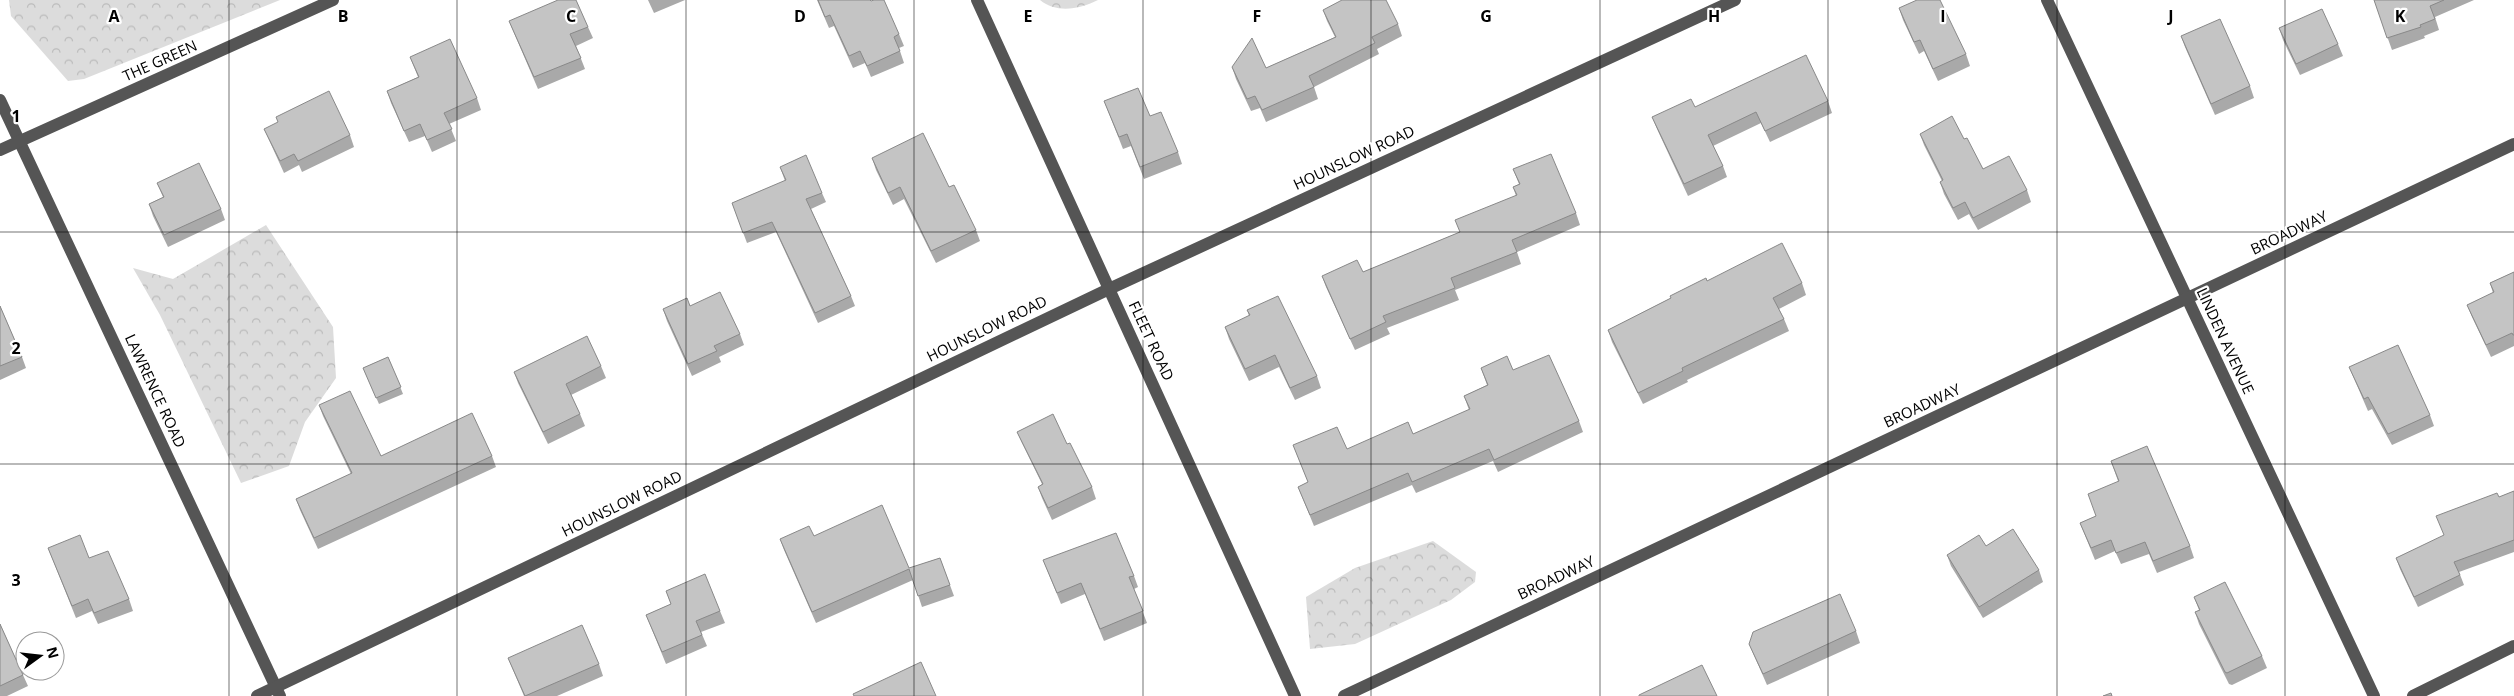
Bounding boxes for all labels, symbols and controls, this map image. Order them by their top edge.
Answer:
text: A [108,5,120,27]
text: B [338,5,348,27]
text: C [566,5,576,27]
text: D [794,5,806,27]
text: E [1024,5,1033,27]
text: F [1253,5,1261,27]
text: G [1480,5,1492,27]
text: H [1708,5,1720,27]
text: I [1940,5,1946,27]
text: J [2166,5,2174,27]
text: K [2395,5,2406,27]
street label: THE GREEN [119,35,200,85]
text: 1 [11,105,21,127]
street label: HOUNSLOW ROAD [1290,120,1417,194]
street label: BROADWAY [2247,205,2331,259]
street label: LINDEN AVENUE [2193,284,2259,397]
street label: HOUNSLOW ROAD [923,290,1050,366]
street label: FLEET ROAD [1125,298,1179,384]
street label: LAWRENCE ROAD [121,331,191,451]
text: 2 [11,337,21,359]
street label: BROADWAY [1880,378,1964,432]
street label: HOUNSLOW ROAD [558,465,685,541]
street label: BROADWAY [1514,550,1598,604]
text: 3 [11,569,21,591]
north arrow [15,631,65,681]
text: N [42,645,64,660]

